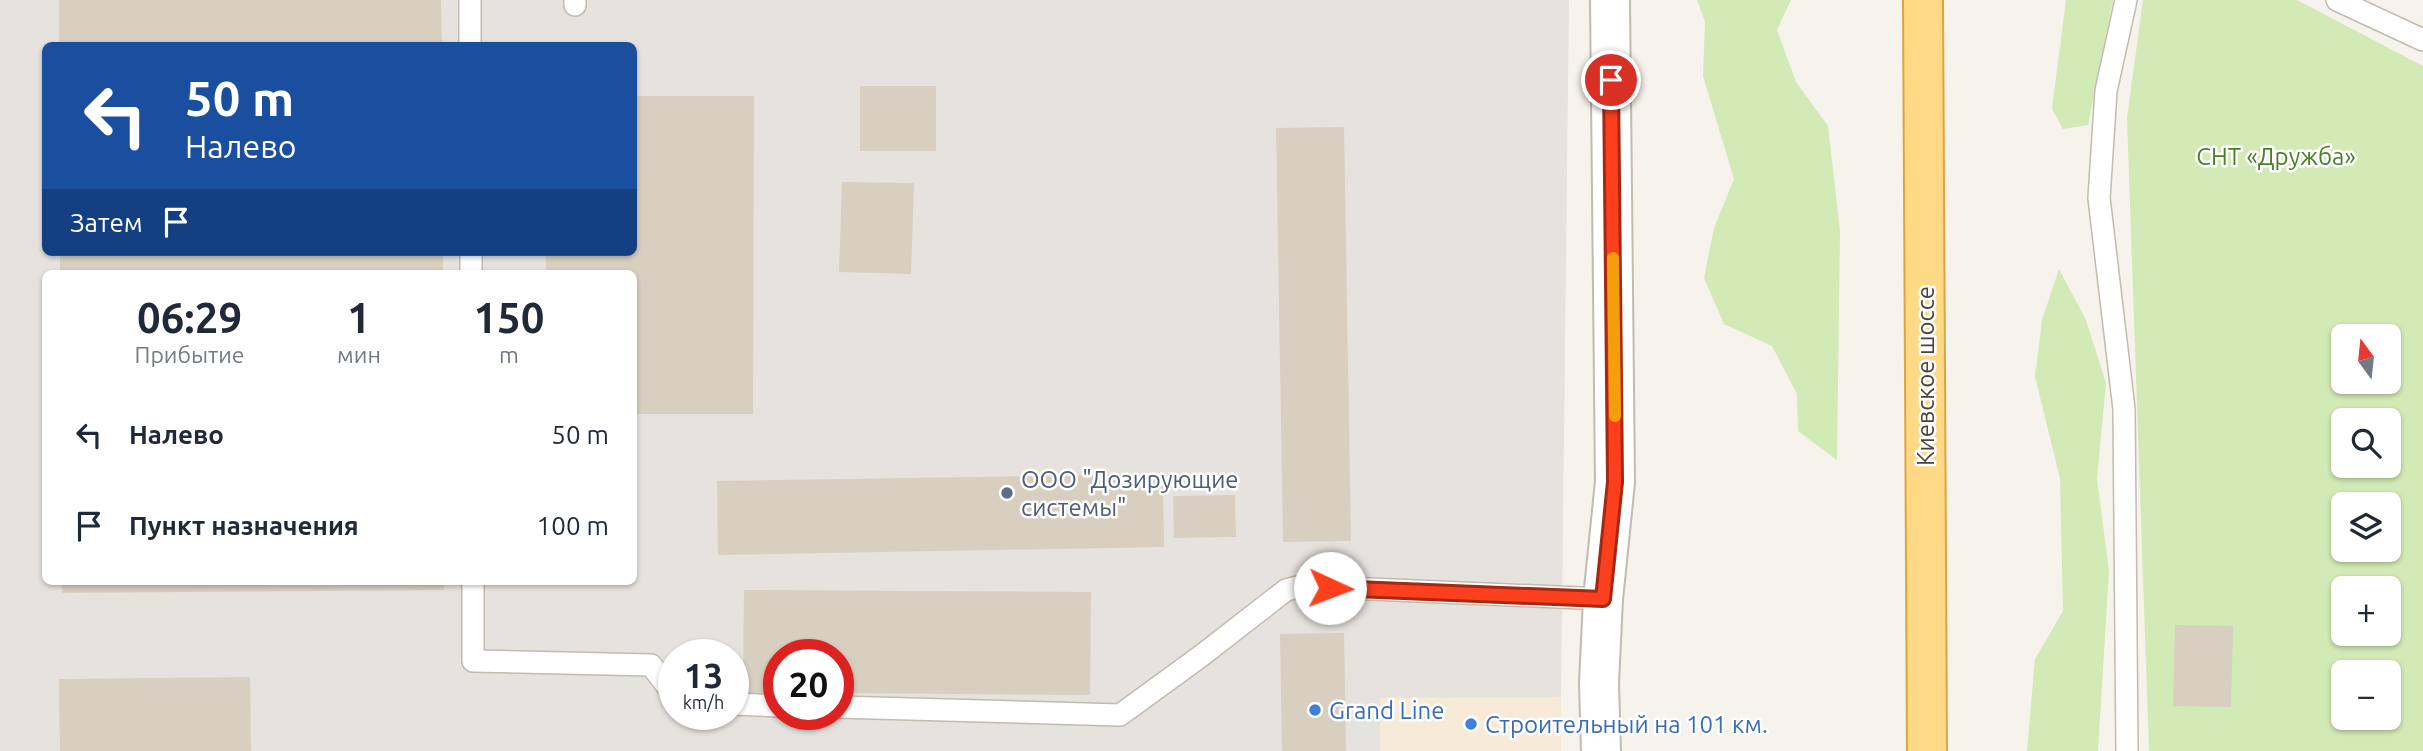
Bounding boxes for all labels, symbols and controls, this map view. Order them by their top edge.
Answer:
pin [1581,50,1641,110]
icon: arrive [1592,61,1630,99]
icon: left [70,70,161,161]
text: 50 m [185,70,294,125]
text: Налево [185,128,297,164]
park label: СНТ «Дружба» [2196,143,2356,170]
icon: arrive [157,203,195,241]
text: Затем [70,208,143,237]
street label: Киевское шоссе [1912,286,1939,466]
text: 06:29 [137,294,242,341]
text: 1 [347,294,371,341]
text: 150 [473,294,544,341]
north arrow [2331,324,2401,394]
map controls [2331,324,2401,730]
text: Прибытие [135,342,245,367]
text: мин [337,342,381,367]
text: m [499,342,519,367]
button: search [2331,408,2401,478]
icon: left [70,416,108,454]
text: Налево [129,420,224,449]
text: 50 m [551,420,609,449]
place label: ООО "Дозирующие системы" [1021,466,1239,521]
marker: ООО "Дозирующие системы" [999,485,1015,501]
button: layers [2331,492,2401,562]
icon: arrive [70,507,108,545]
text: Пункт назначения [129,511,359,540]
text: 100 m [537,511,609,540]
position arrow [1293,551,1367,625]
button: + [2331,576,2401,646]
speed limit sign: 20 [763,639,854,730]
text: 13 [684,655,723,695]
button: − [2331,660,2401,730]
text: km/h [683,692,724,712]
place label: Grand Line [1329,697,1445,724]
marker: Grand Line [1307,702,1323,718]
place label: Строительный на 101 км. [1485,711,1768,738]
marker: Строительный на 101 км. [1463,716,1479,732]

